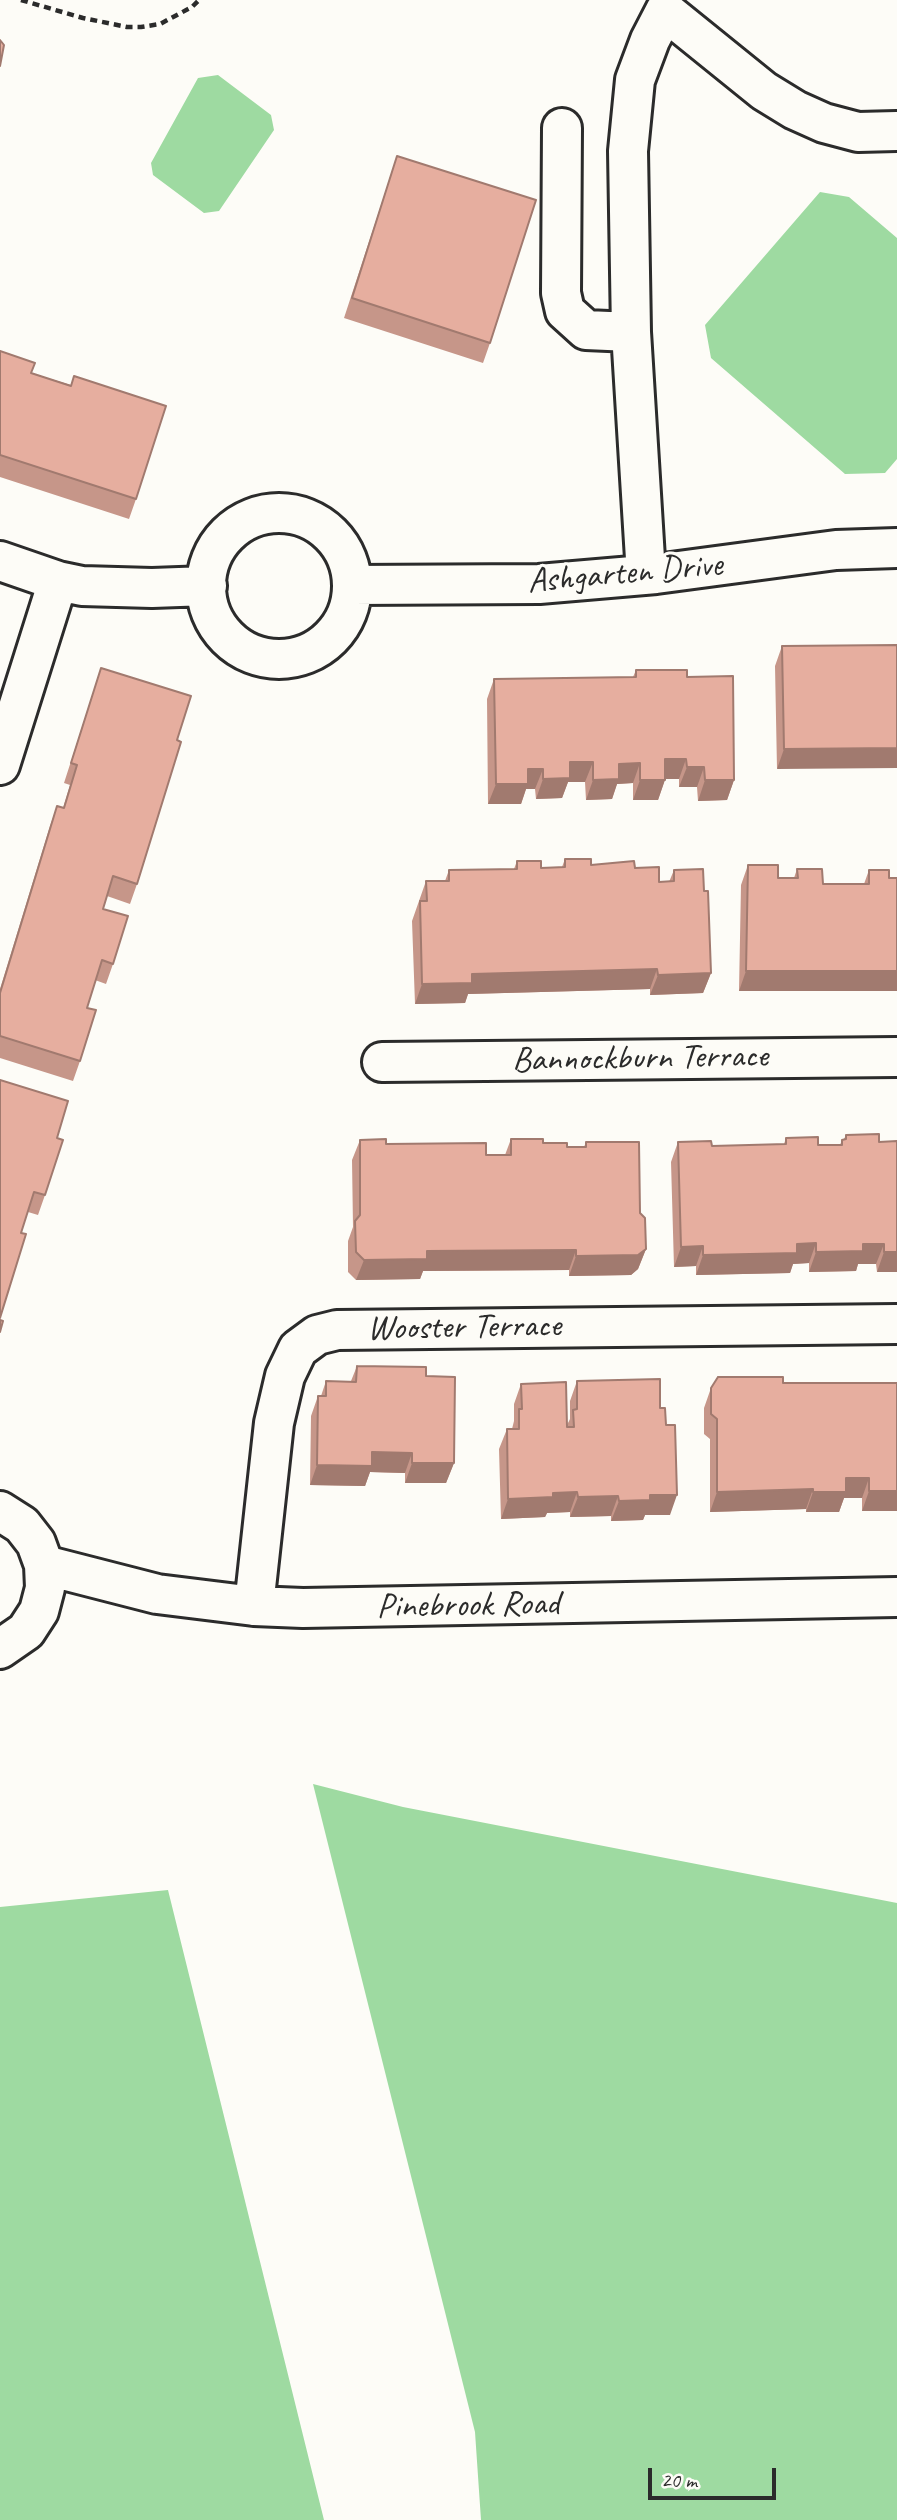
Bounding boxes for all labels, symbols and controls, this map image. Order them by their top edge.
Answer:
street label: Ashgarten Drive [526,545,724,603]
street label: Bannockburn Terrace [512,1036,768,1082]
street label: Wooster Terrace [367,1305,561,1351]
street label: Pinebrook Road [376,1583,560,1629]
scale bar [652,2454,780,2498]
text: 20 m [661,2467,697,2493]

